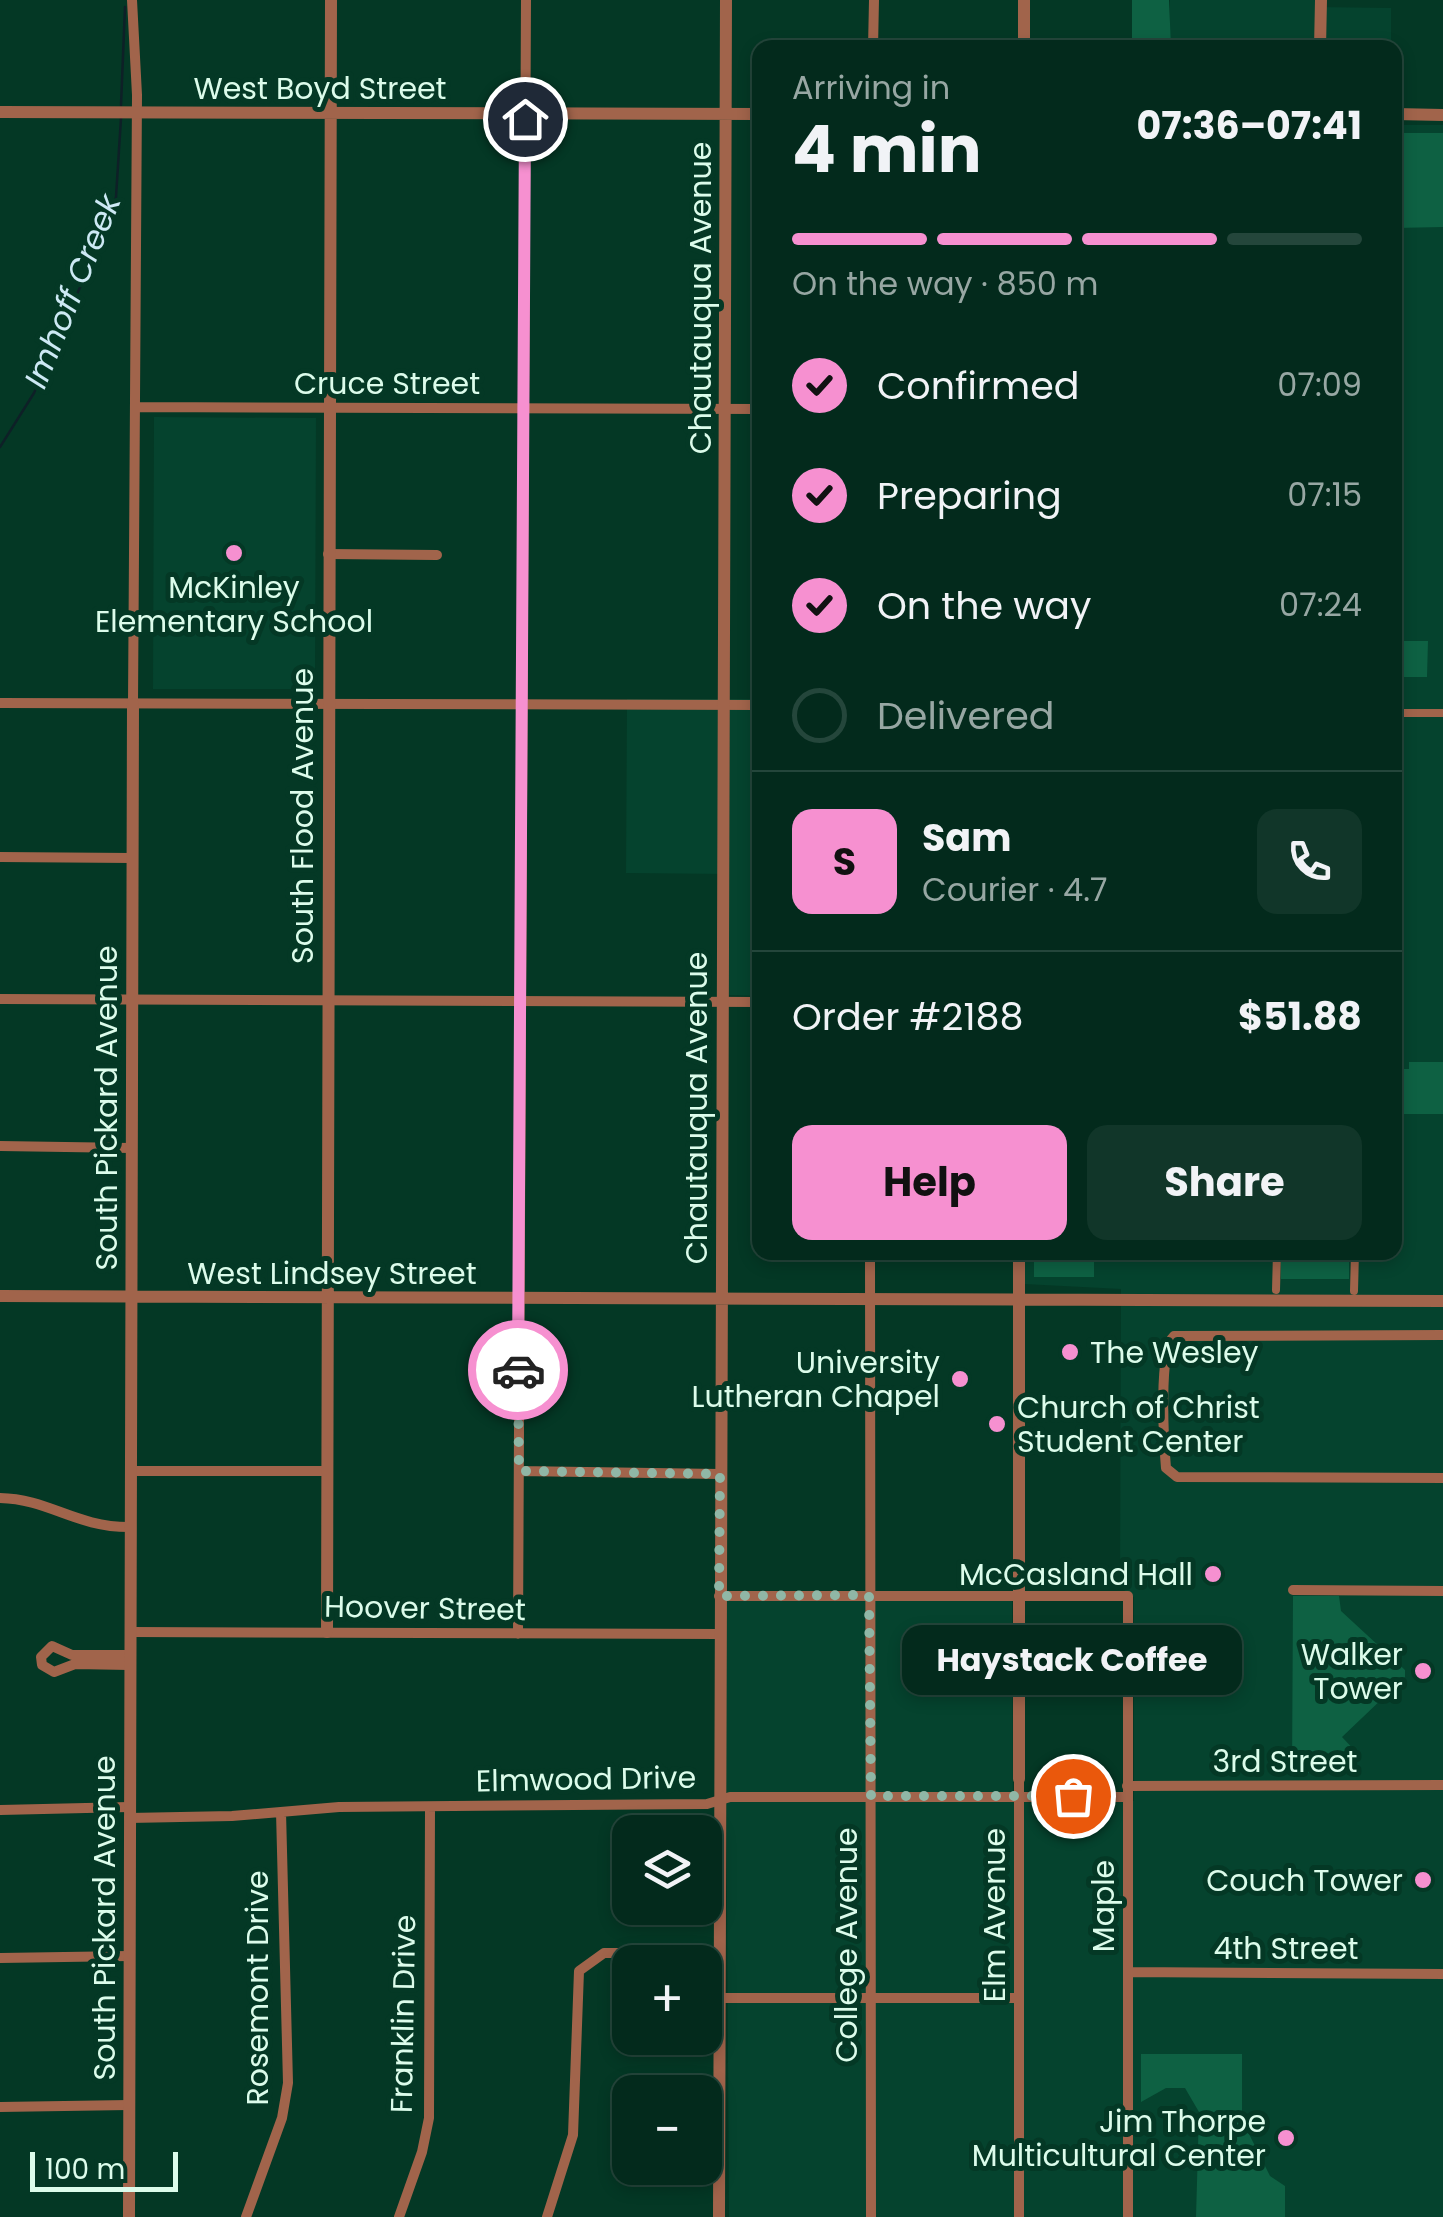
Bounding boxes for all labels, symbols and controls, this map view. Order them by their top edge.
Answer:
text: Arriving in [792,65,950,110]
street label: West Boyd Street [193,67,447,110]
pin [483,77,568,162]
icon: home [498,92,553,147]
text: 07:36–07:41 [1137,99,1362,152]
text: 4 min [792,104,982,195]
street label: Chautauqua Avenue [679,142,722,454]
water label: Imhoff Creek [13,186,132,395]
text: On the way · 850 m [792,261,1098,306]
icon: check [792,358,847,413]
text: Confirmed [877,359,1079,412]
street label: Cruce Street [294,362,480,405]
text: 07:09 [1277,362,1362,407]
icon: check [792,468,847,523]
text: Preparing [877,469,1062,522]
text: 07:15 [1287,472,1362,517]
marker: McKinley Elementary School [223,542,245,564]
place label: McKinley Elementary School [95,566,373,643]
icon: check [792,578,847,633]
text: On the way [877,579,1091,632]
text: 07:24 [1279,582,1362,627]
street label: South Flood Avenue [281,668,324,964]
text: Delivered [877,689,1054,742]
button: phone [1257,809,1362,914]
text: Sam [922,811,1011,864]
text: S [833,835,856,888]
text: Courier · 4.7 [922,867,1107,912]
street label: South Pickard Avenue [85,946,128,1270]
street label: Chautauqua Avenue [675,952,718,1264]
text: Order #2188 [792,990,1024,1043]
text: $51.88 [1238,990,1362,1043]
button: Help [792,1125,1067,1240]
button: Share [1087,1125,1362,1240]
street label: West Lindsey Street [187,1252,477,1295]
courier [468,1320,568,1420]
place label: The Wesley [1090,1331,1259,1374]
place label: University Lutheran Chapel [692,1341,940,1418]
marker: The Wesley [1059,1341,1081,1363]
icon: car [491,1343,546,1398]
marker: University Lutheran Chapel [949,1368,971,1390]
place label: Church of Christ Student Center [1017,1386,1260,1463]
marker: Church of Christ Student Center [986,1413,1008,1435]
place label: McCasland Hall [959,1553,1193,1596]
marker: McCasland Hall [1202,1563,1224,1585]
street label: Hoover Street [324,1585,526,1631]
callout: Haystack Coffee [903,1626,1243,1696]
place label: Walker Tower [1301,1633,1403,1710]
text: Haystack Coffee [936,1637,1208,1682]
marker: Walker Tower [1412,1660,1434,1682]
street label: 3rd Street [1213,1740,1358,1783]
pin [1031,1754,1116,1839]
street label: South Pickard Avenue [83,1756,126,2080]
street label: Elmwood Drive [476,1756,696,1802]
icon: bag [1046,1769,1101,1824]
map controls [612,1815,722,2185]
button: layers [612,1815,722,1925]
street label: College Avenue [825,1827,868,2063]
street label: Elm Avenue [973,1828,1016,2002]
place label: Couch Tower [1206,1859,1403,1902]
street label: Maple [1082,1860,1125,1952]
marker: Couch Tower [1412,1869,1434,1891]
street label: Rosemont Drive [236,1870,279,2106]
street label: Franklin Drive [380,1914,426,2114]
street label: 4th Street [1214,1927,1358,1970]
button: + [612,1945,722,2055]
button: − [612,2075,722,2185]
place label: Jim Thorpe Multicultural Center [972,2100,1266,2177]
marker: Jim Thorpe Multicultural Center [1275,2127,1297,2149]
scale bar [30,2147,178,2192]
text: 100 m [45,2150,125,2189]

